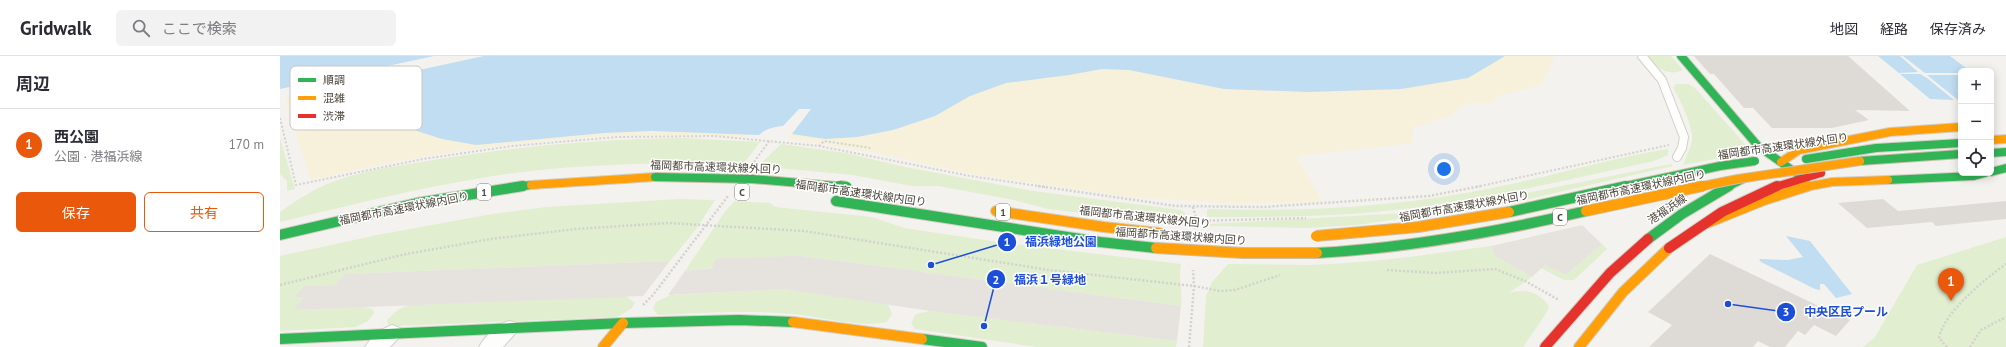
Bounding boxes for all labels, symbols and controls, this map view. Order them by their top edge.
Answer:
search box [116,10,396,46]
text: Gridwalk [20,16,92,40]
icon: search [130,17,152,39]
text: ここで検索 [162,19,237,38]
text: 地図 [1830,20,1858,38]
text: 経路 [1880,20,1908,38]
text: 保存済み [1930,20,1986,38]
legend [290,66,422,130]
map controls [1958,68,1994,176]
button: + [1958,68,1994,104]
text: 周辺 [16,73,50,95]
text: 順調 [323,73,345,87]
text: 混雑 [323,91,345,105]
button: − [1958,104,1994,140]
text: 渋滞 [323,109,345,123]
text: 西公園 [54,127,99,146]
street label: 福岡都市高速環状線外回り [1717,130,1849,162]
text: 1 [25,136,33,153]
text: 170 m [229,136,264,153]
button: locate [1958,140,1994,176]
text: 公園 · 港福浜線 [54,148,142,165]
street label: 福岡都市高速環状線外回り [650,158,782,176]
your location [1434,159,1454,179]
street label: 福岡都市高速環状線内回り [1575,166,1707,208]
street label: 福岡都市高速環状線内回り [795,177,927,209]
road number: 1 [477,184,491,200]
road number: C [735,184,749,200]
street label: 福岡都市高速環状線外回り [1398,188,1530,224]
street label: 福岡都市高速環状線内回り [338,189,470,227]
street label: 港福浜線 [1645,191,1689,227]
button: 保存 [16,192,136,232]
button: 共有 [144,192,264,232]
street label: 福岡都市高速環状線外回り [1079,203,1211,231]
road number: 1 [996,204,1010,220]
road number: C [1553,209,1567,225]
street label: 福岡都市高速環状線内回り [1115,224,1247,248]
callout: 福浜緑地公園 [997,230,1105,254]
text: 1 [1004,234,1010,249]
text: 福浜緑地公園 [1025,234,1097,249]
callout: 福浜１号緑地 [986,267,1094,291]
pin: 1 [1938,268,1964,301]
text: 2 [993,272,999,287]
text: 福浜１号緑地 [1014,272,1086,287]
callout: 中央区民プール [1776,300,1896,324]
text: 3 [1783,304,1789,319]
text: 中央区民プール [1804,304,1888,319]

